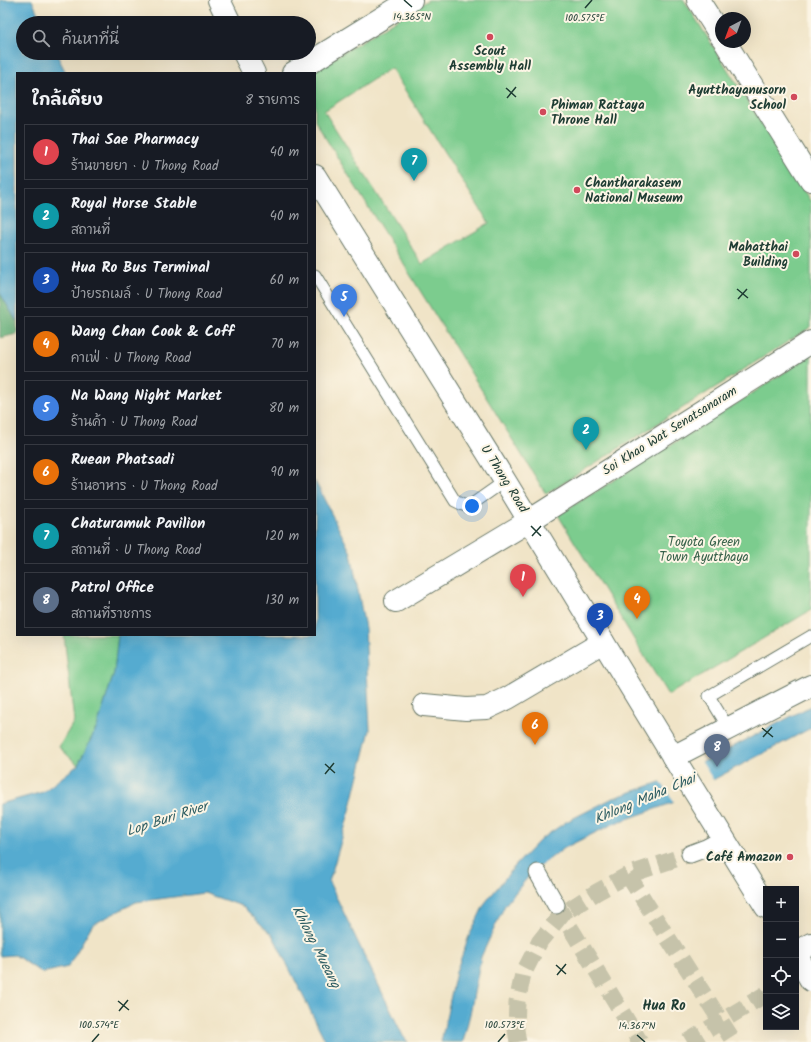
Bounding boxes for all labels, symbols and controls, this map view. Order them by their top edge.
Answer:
text: 14.365°N [393,9,431,25]
text: 100.575°E [565,10,606,26]
north arrow [715,12,751,48]
search box [16,16,316,60]
icon: search [30,27,52,49]
text: ค้นหาที่นี่ [62,28,119,52]
marker: Scout Assembly Hall [485,32,495,42]
place label: Scout Assembly Hall [449,41,531,77]
place label: Ayutthayanusorn School [688,80,787,116]
text: ใกล้เคียง [32,87,103,114]
text: 8 รายการ [245,90,300,111]
marker: Ayutthayanusorn School [789,92,799,102]
place label: Phiman Rattaya Throne Hall [551,95,645,131]
marker: Phiman Rattaya Throne Hall [538,107,548,117]
text: Thai Sae Pharmacy [71,128,199,152]
text: 1 [44,142,48,163]
text: 40 m [270,142,299,163]
pin: 7 [401,148,427,181]
text: ร้านขายยา · U Thong Road [71,156,218,177]
place label: Chantharakasem National Museum [585,173,683,209]
marker: Chantharakasem National Museum [572,185,582,195]
text: Royal Horse Stable [71,192,197,216]
text: 2 [42,206,50,227]
text: 40 m [270,206,299,227]
text: สถานที่ [71,220,110,241]
place label: Mahatthai Building [729,237,789,273]
marker: Mahatthai Building [791,249,801,259]
text: Hua Ro Bus Terminal [71,256,210,280]
text: 3 [42,270,50,291]
text: 60 m [270,270,299,291]
text: ป้ายรถเมล์ · U Thong Road [71,284,222,305]
pin: 5 [331,284,357,317]
text: Wang Chan Cook & Coff [71,320,234,344]
text: 4 [42,334,50,355]
text: 70 m [271,334,299,355]
text: คาเฟ่ · U Thong Road [71,348,191,369]
street label: Soi Khao Wat Senatsanaram [598,381,742,481]
text: Na Wang Night Market [71,384,222,408]
text: 5 [43,398,49,419]
text: 80 m [269,398,299,419]
text: ร้านค้า · U Thong Road [71,412,197,433]
pin: 2 [573,417,599,450]
street label: U Thong Road [475,441,534,518]
text: Ruean Phatsadi [71,448,174,472]
text: 6 [42,462,50,483]
text: 90 m [271,462,299,483]
text: ร้านอาหาร · U Thong Road [71,476,218,497]
your location [462,496,482,516]
text: Chaturamuk Pavilion [71,512,205,536]
text: 7 [43,526,49,547]
text: 120 m [265,526,299,547]
park label: Toyota Green Town Ayutthaya [659,532,749,568]
text: สถานที่ · U Thong Road [71,540,201,561]
pin: 1 [510,564,536,597]
text: Patrol Office [71,576,154,600]
pin: 4 [624,586,650,619]
text: 8 [42,590,50,611]
text: 130 m [265,590,299,611]
pin: 3 [587,603,613,636]
text: สถานที่ราชการ [71,604,152,625]
pin: 6 [522,712,548,745]
pin: 8 [704,734,730,767]
water label: Khlong Maha Chai [591,767,702,830]
water label: Lop Buri River [124,795,213,842]
place label: Café Amazon [706,847,782,868]
marker: Café Amazon [785,852,795,862]
map controls [763,886,799,1030]
button: + [763,886,799,922]
water label: Khlong Mueang [286,902,347,993]
button: − [763,922,799,958]
button: locate [763,958,799,994]
button: layers [763,994,799,1030]
district label: Hua Ro [642,995,686,1017]
text: 100.574°E [79,1017,120,1033]
text: 100.573°E [485,1017,526,1033]
text: 14.367°N [618,1018,656,1034]

